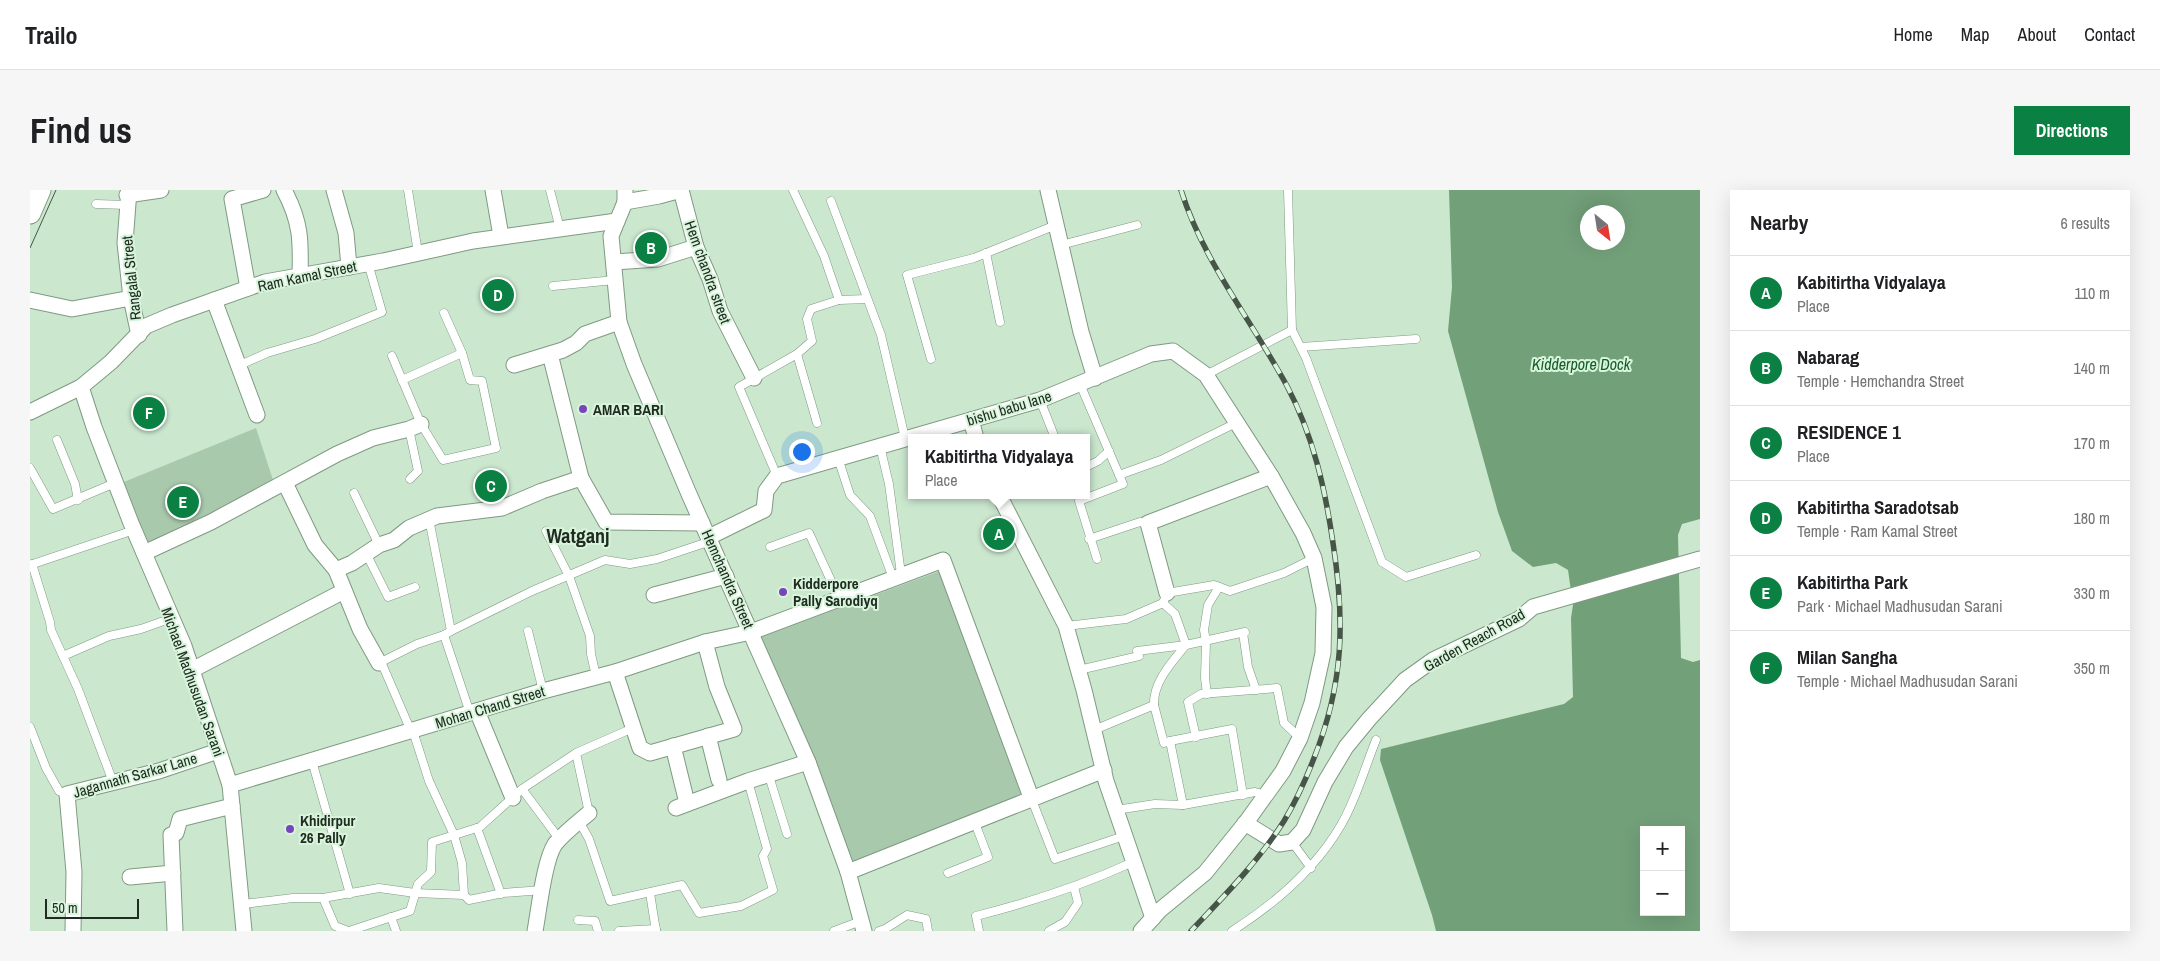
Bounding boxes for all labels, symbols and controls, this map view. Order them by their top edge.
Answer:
text: Trailo [25,19,78,51]
text: Home [1893,22,1933,47]
text: Map [1961,22,1990,47]
text: About [2018,22,2056,47]
text: Contact [2084,22,2135,47]
button: Directions [2014,106,2130,155]
text: Find us [30,107,132,154]
north arrow [1580,205,1625,250]
text: Nearby [1750,208,1808,237]
text: 6 results [2060,212,2110,234]
street label: Hem chandra street [680,218,737,327]
pin: B [635,229,667,267]
street label: Rangalal Street [116,234,146,321]
street label: Ram Kamal Street [256,255,359,297]
text: Kabitirtha Vidyalaya [1797,269,1946,295]
pin: D [482,276,514,314]
text: A [1761,282,1771,304]
text: 110 m [2074,282,2110,304]
text: Place [1797,295,1830,317]
text: Nabarag [1797,344,1859,370]
water label: Kidderpore Dock [1532,353,1631,375]
text: B [1761,357,1771,379]
text: 140 m [2074,357,2110,379]
text: Temple · Hemchandra Street [1797,370,1964,392]
street label: bishu babu lane [964,385,1054,431]
pin: F [133,394,165,432]
place label: AMAR BARI [593,399,663,420]
marker: AMAR BARI [577,403,589,415]
text: RESIDENCE 1 [1797,419,1901,445]
text: C [1761,432,1771,454]
text: 170 m [2074,432,2110,454]
popup [908,434,1090,499]
your location [789,439,815,465]
text: Kabitirtha Vidyalaya [925,443,1073,469]
text: Place [1797,445,1830,467]
pin: C [475,467,507,505]
text: Place [925,469,957,491]
pin: E [167,483,199,521]
text: Kabitirtha Saradotsab [1797,494,1959,520]
text: D [1761,507,1771,529]
text: 180 m [2074,507,2110,529]
pin: A [983,515,1015,553]
text: Temple · Ram Kamal Street [1797,520,1957,542]
district label: Watganj [546,522,610,549]
street label: Hemchandra Street [697,526,760,633]
text: Kabitirtha Park [1797,569,1908,595]
place label: Kidderpore Pally Sarodiyq [793,573,878,611]
text: E [1762,582,1770,604]
text: 330 m [2074,582,2110,604]
marker: Kidderpore Pally Sarodiyq [777,586,789,598]
text: Park · Michael Madhusudan Sarani [1797,595,2003,617]
street label: Garden Reach Road [1420,603,1528,677]
street label: Michael Madhusudan Sarani [156,605,230,759]
text: Milan Sangha [1797,644,1897,670]
text: F [1762,657,1770,679]
text: 350 m [2074,657,2110,679]
text: Temple · Michael Madhusudan Sarani [1797,670,2018,692]
street label: Mohan Chand Street [433,680,548,734]
street label: Jagannath Sarkar Lane [71,747,200,803]
place label: Khidirpur 26 Pally [300,810,356,848]
marker: Khidirpur 26 Pally [284,823,296,835]
map controls [1640,826,1685,916]
button: + [1640,826,1685,871]
button: − [1640,871,1685,916]
scale bar [45,896,139,919]
text: 50 m [52,899,78,917]

